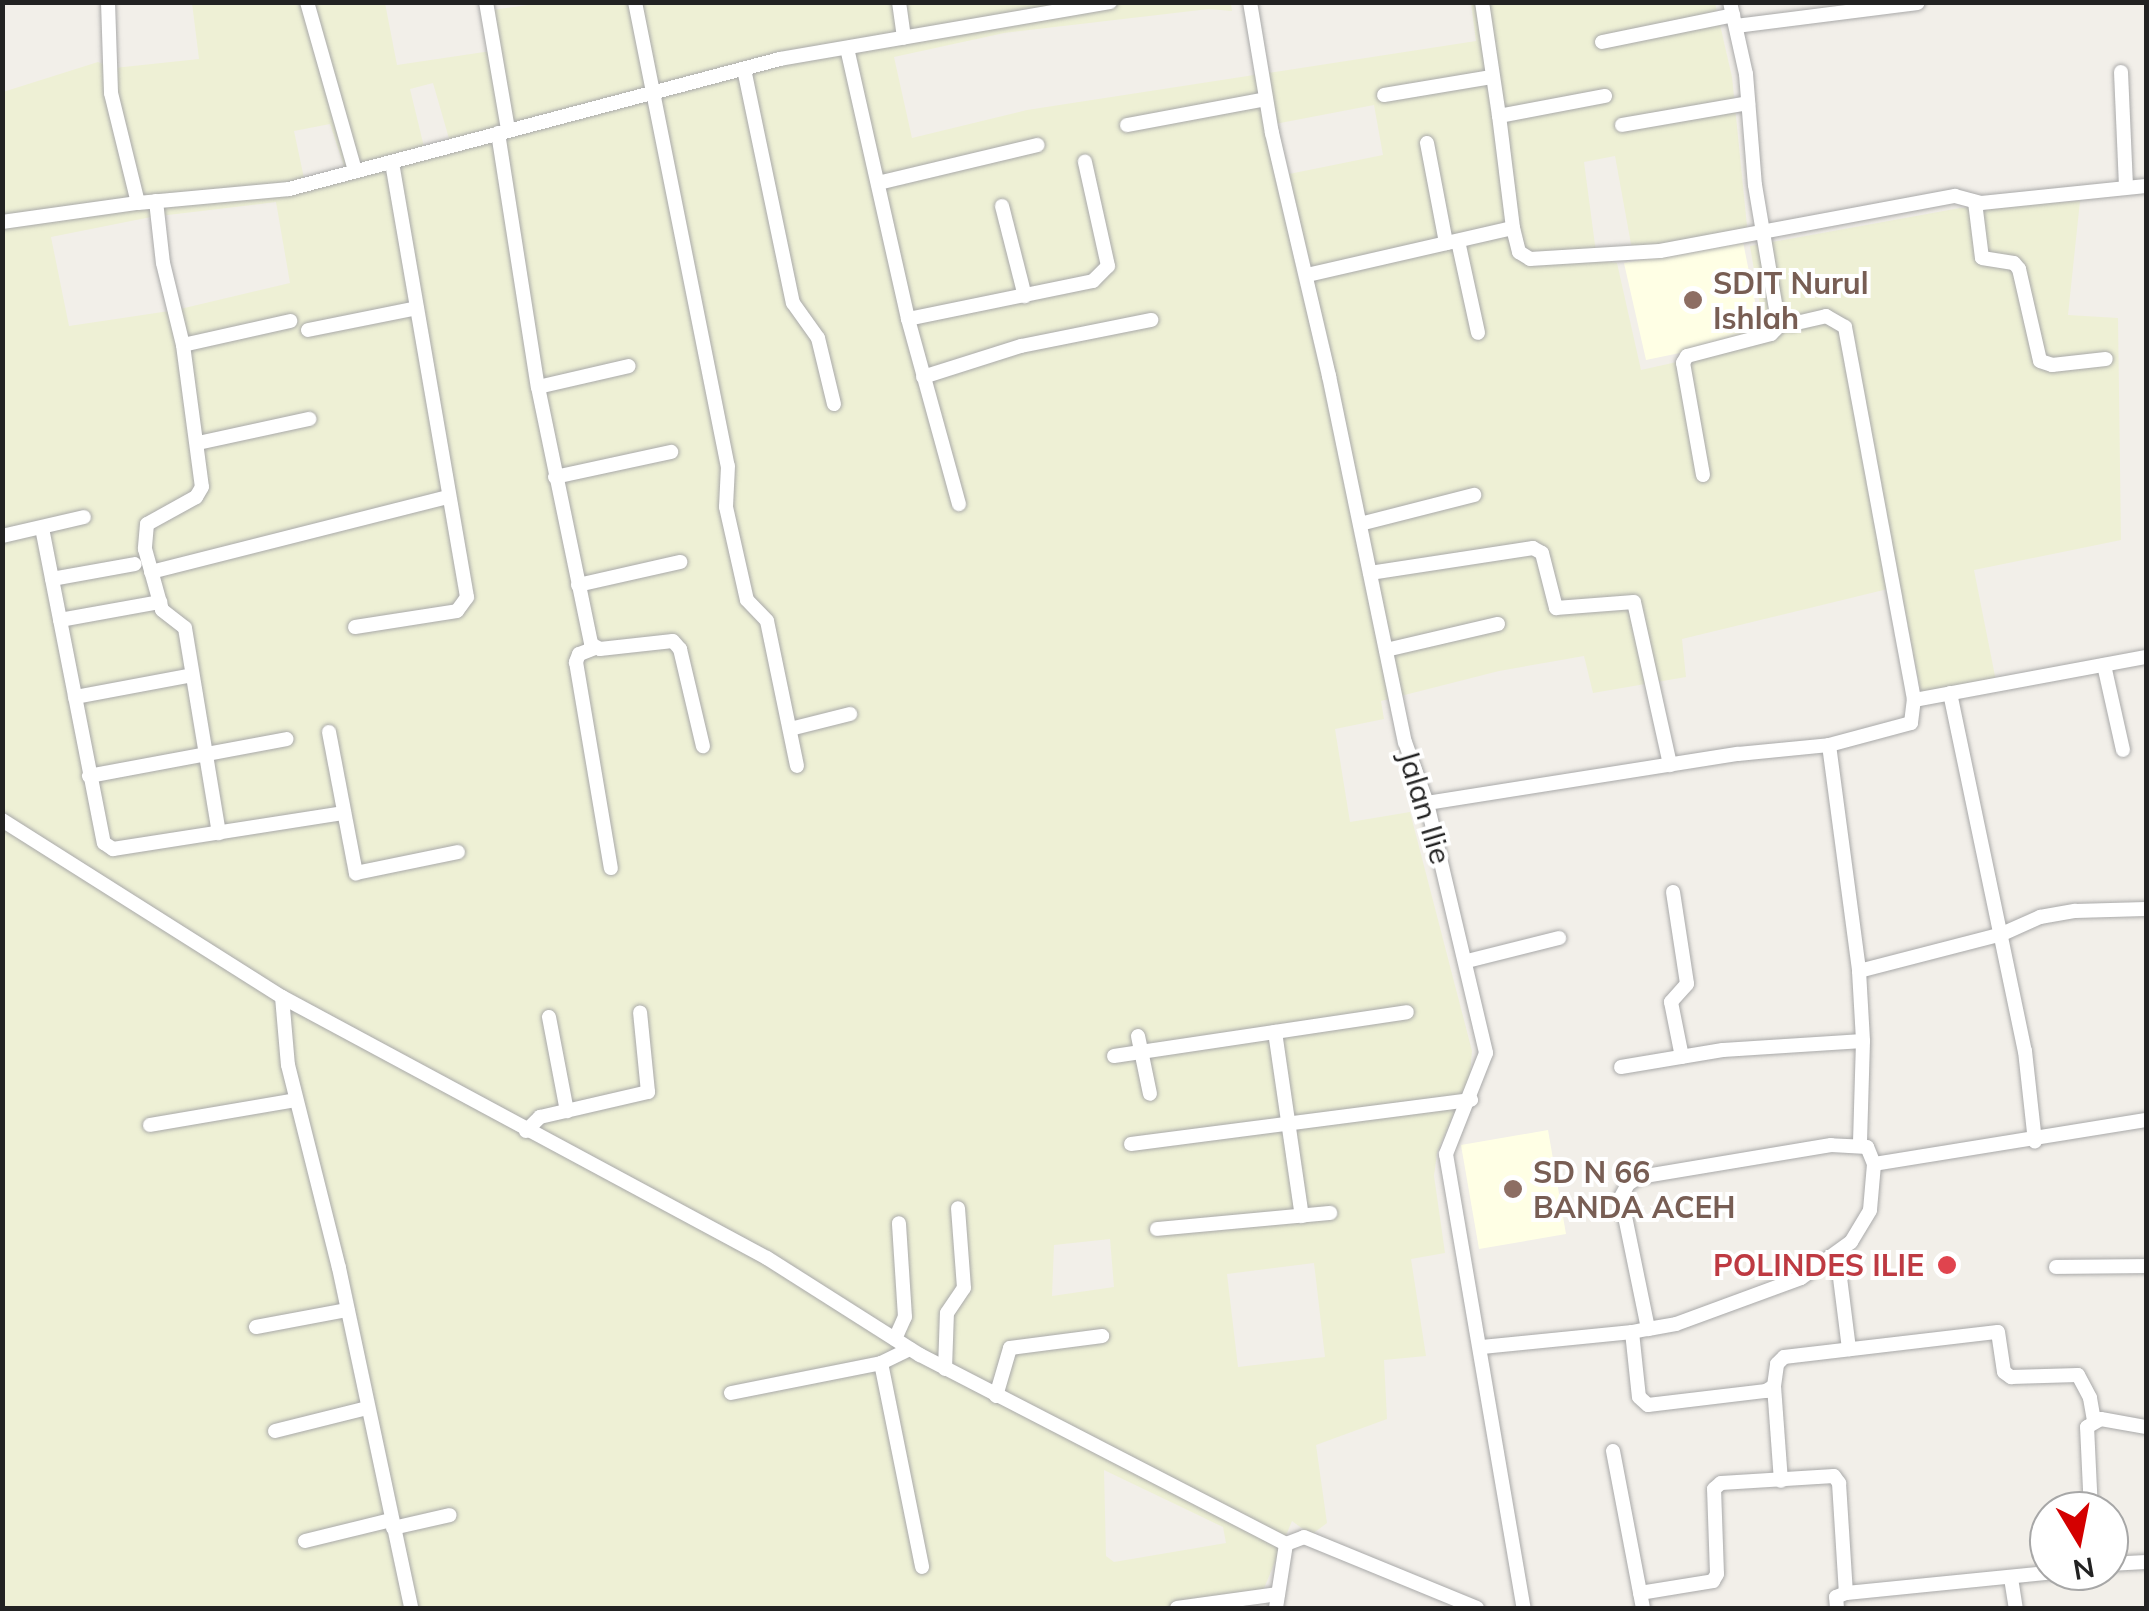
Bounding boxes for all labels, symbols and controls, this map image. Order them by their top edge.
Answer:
place label: SDIT Nurul Ishlah [1713,265,1869,336]
marker: SDIT Nurul Ishlah [1682,289,1704,311]
street label: Jalan Ilie [1391,746,1459,868]
place label: SD N 66 BANDA ACEH [1533,1154,1735,1224]
marker: SD N 66 BANDA ACEH [1502,1178,1524,1200]
place label: POLINDES ILIE [1713,1247,1924,1283]
marker: POLINDES ILIE [1934,1252,1960,1278]
north arrow [2029,1491,2129,1591]
text: N [2071,1550,2097,1588]

